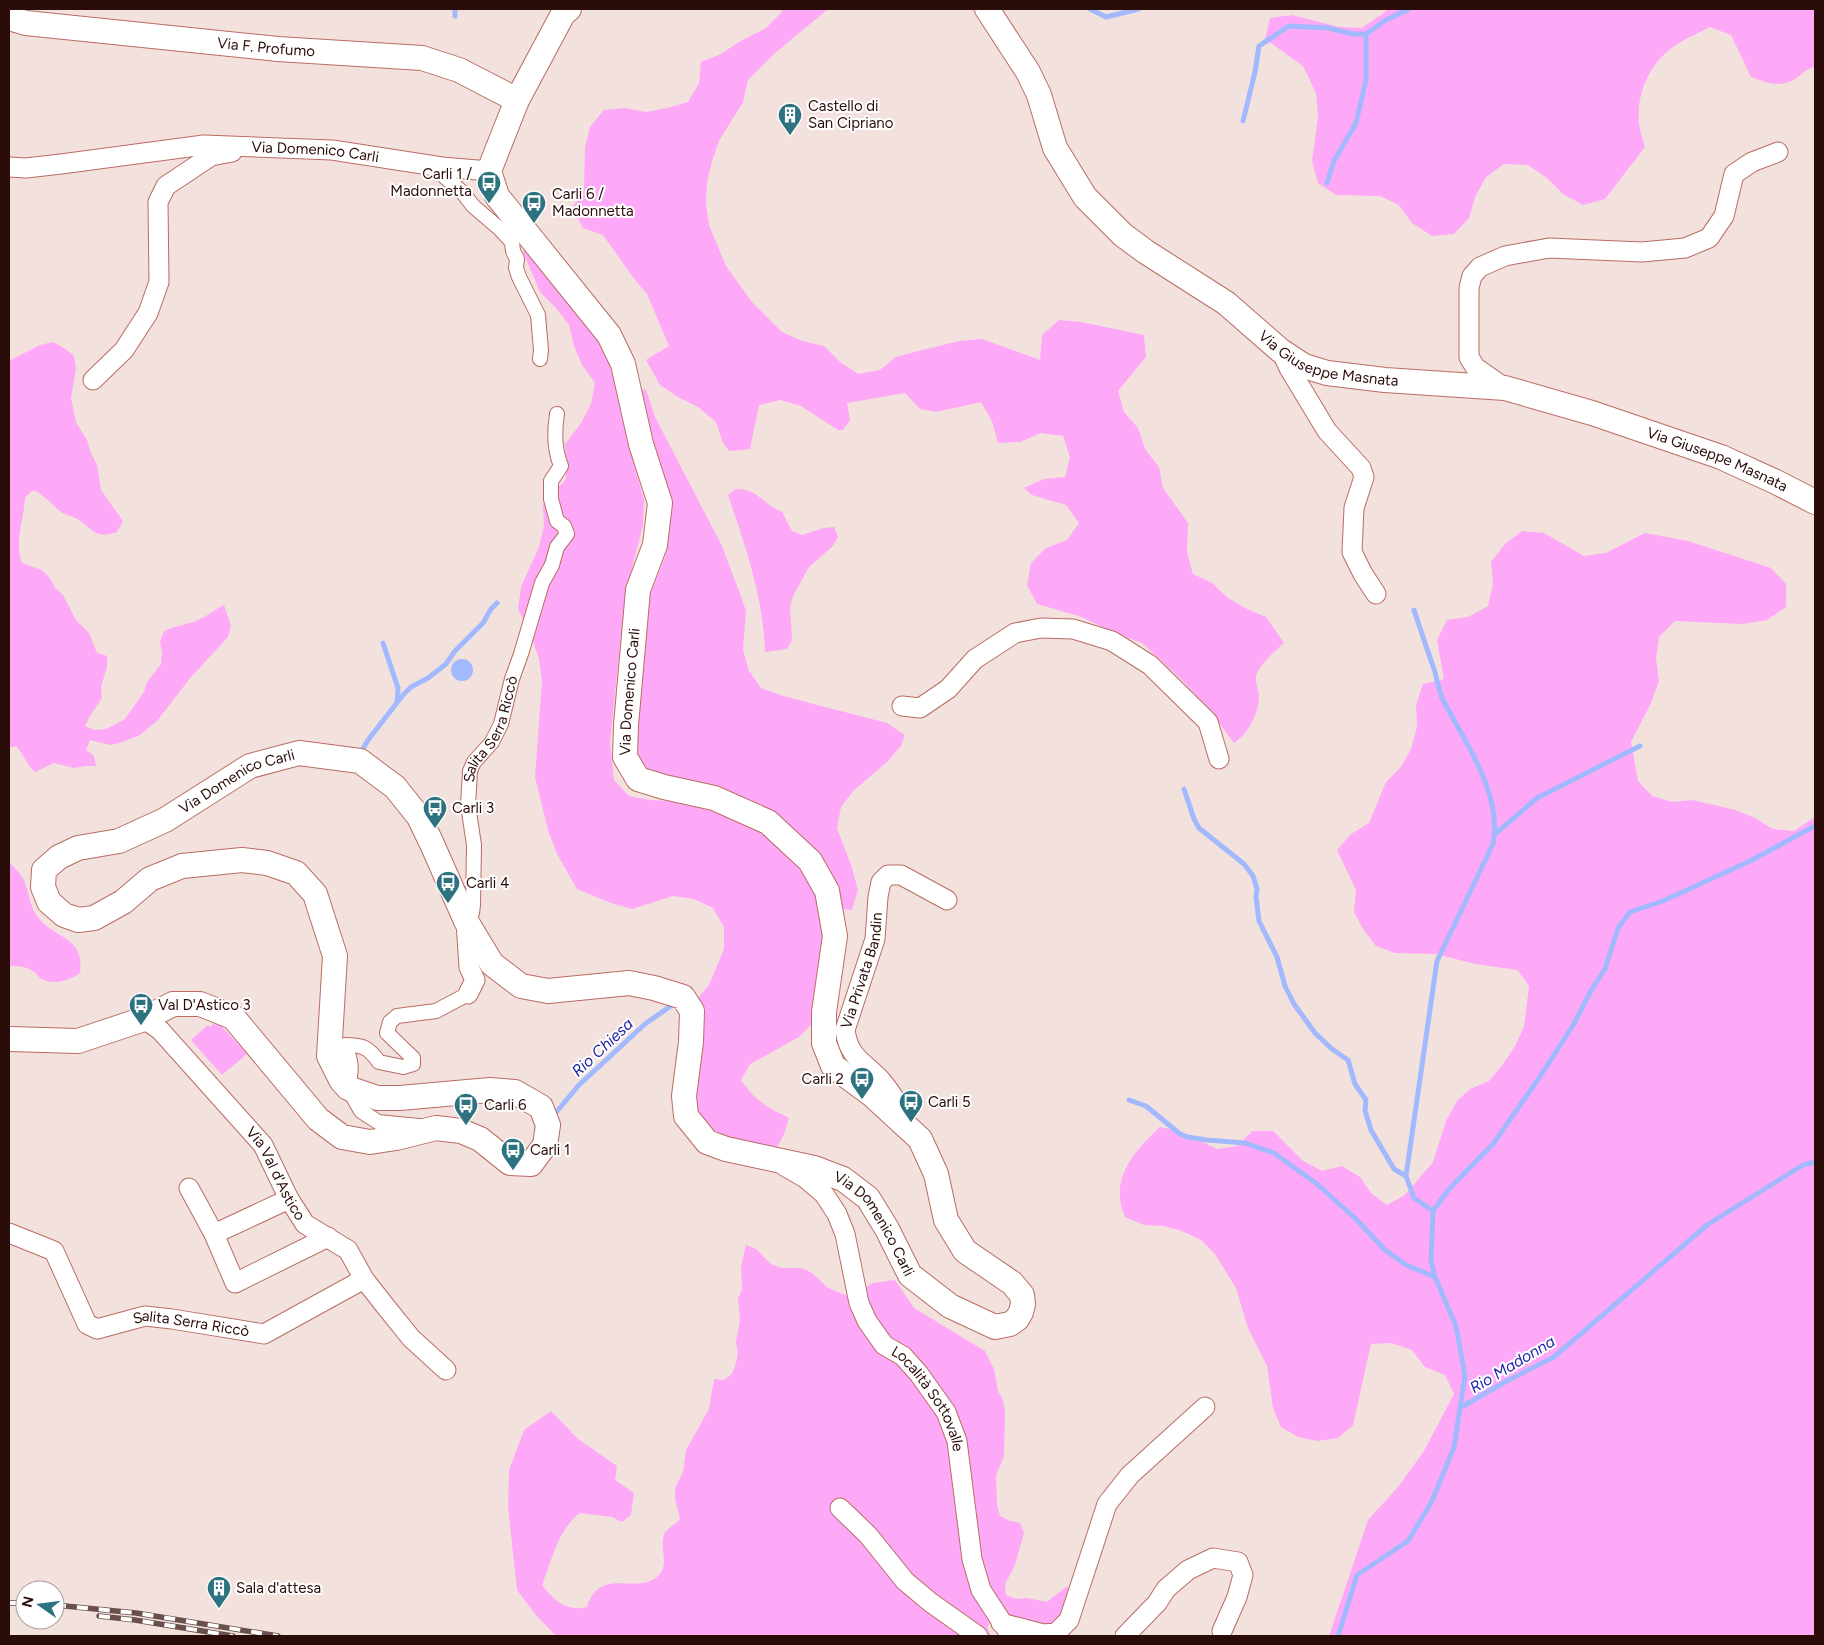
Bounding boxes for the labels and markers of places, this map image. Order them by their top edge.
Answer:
place label: Castello di San Cipriano [808,97,894,132]
building icon: Castello di San Cipriano [777,102,803,136]
place label: Carli 1 / Madonnetta [390,165,472,200]
bus stop icon: Carli 1 / Madonnetta [476,170,502,204]
place label: Carli 6 / Madonnetta [552,185,634,220]
bus stop icon: Carli 6 / Madonnetta [521,190,547,224]
bus stop icon: Carli 3 [422,795,448,829]
place label: Carli 3 [452,799,494,817]
bus stop icon: Carli 4 [435,870,461,904]
place label: Carli 4 [466,874,509,892]
bus stop icon: Val D'Astico 3 [128,992,154,1026]
place label: Val D'Astico 3 [158,996,251,1014]
bus stop icon: Carli 2 [849,1066,875,1100]
place label: Carli 2 [802,1070,844,1088]
bus stop icon: Carli 5 [898,1089,924,1123]
bus stop icon: Carli 6 [453,1092,479,1126]
place label: Carli 5 [928,1093,971,1111]
place label: Carli 6 [484,1096,527,1114]
bus stop icon: Carli 1 [500,1137,526,1171]
place label: Carli 1 [530,1141,570,1159]
building icon: Sala d'attesa [206,1575,232,1609]
place label: Sala d'attesa [236,1579,321,1597]

